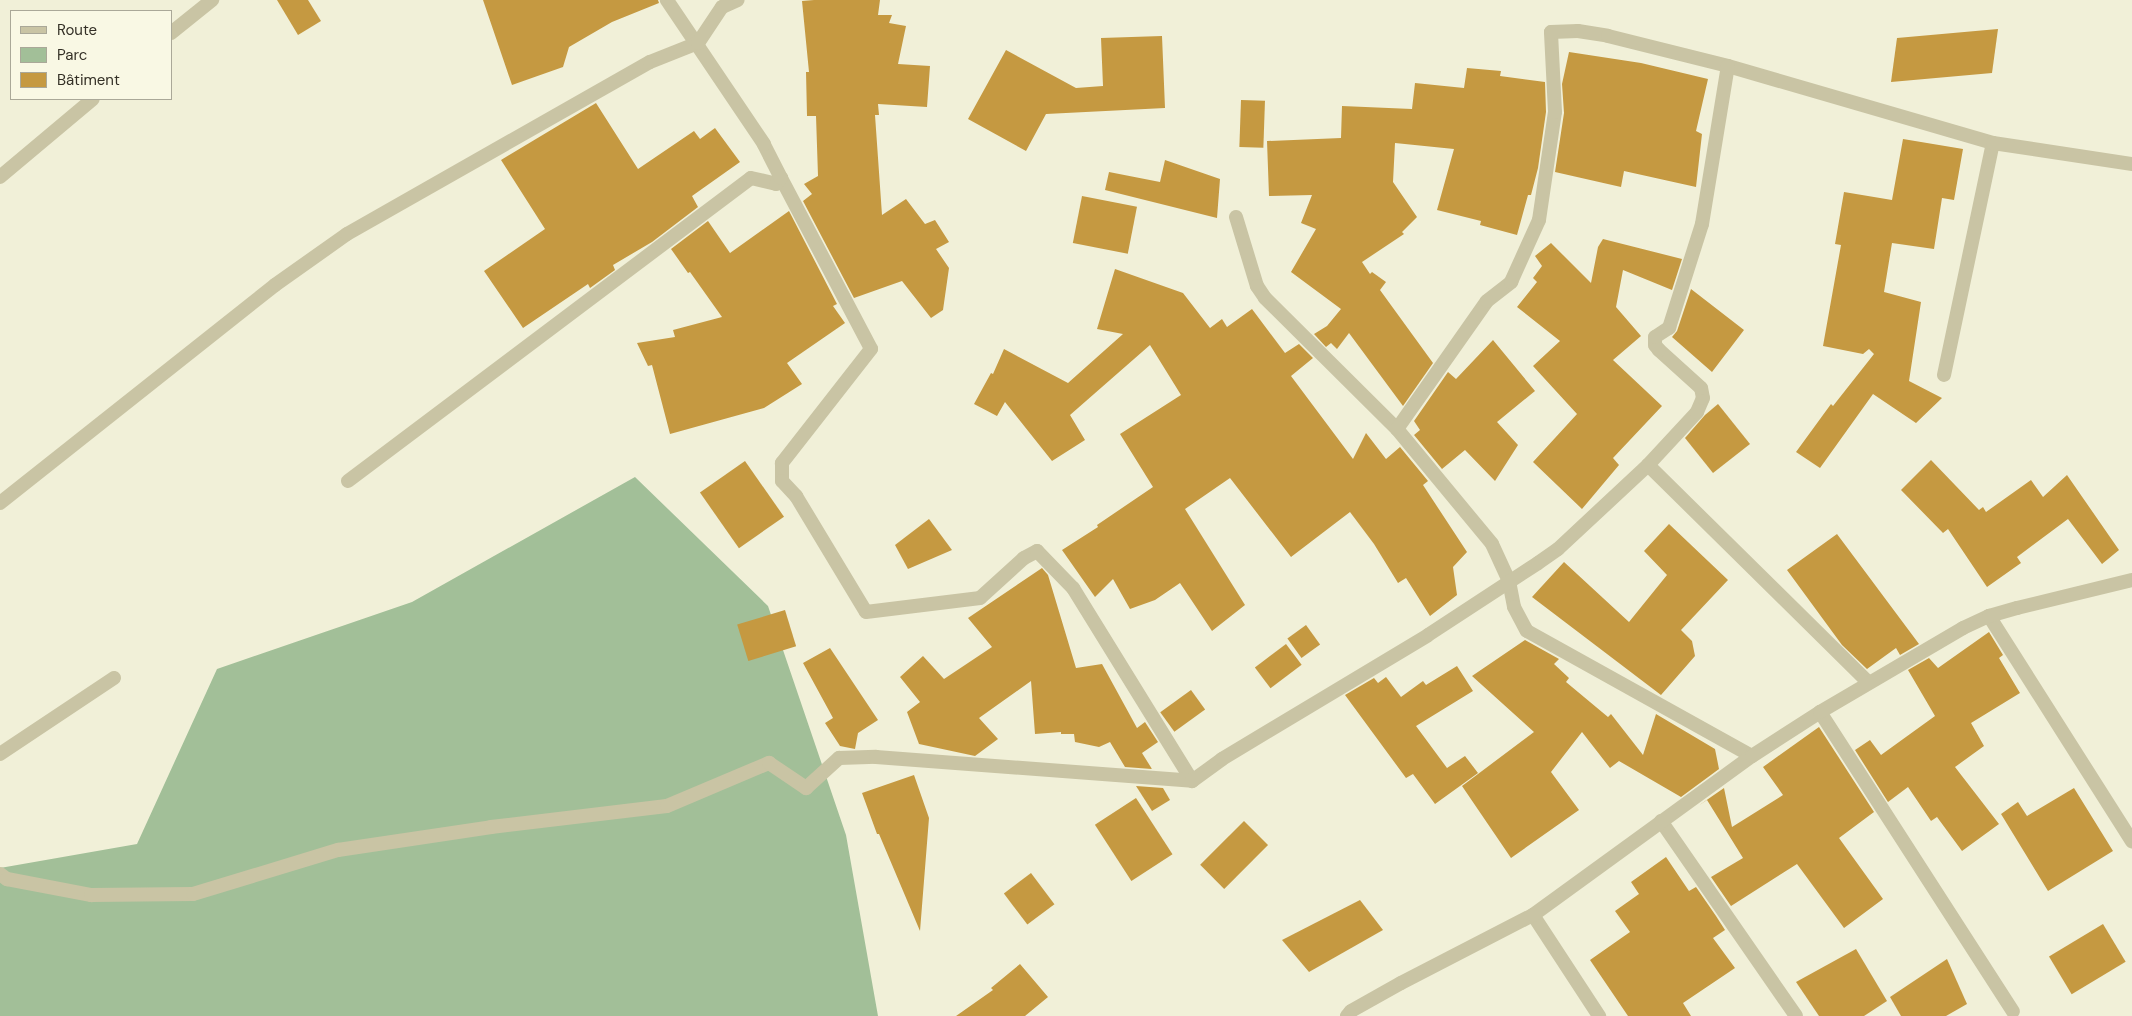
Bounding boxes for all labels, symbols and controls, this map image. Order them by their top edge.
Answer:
legend [10,10,172,100]
text: Route [57,20,97,40]
text: Parc [57,45,87,65]
text: Bâtiment [57,70,120,90]

